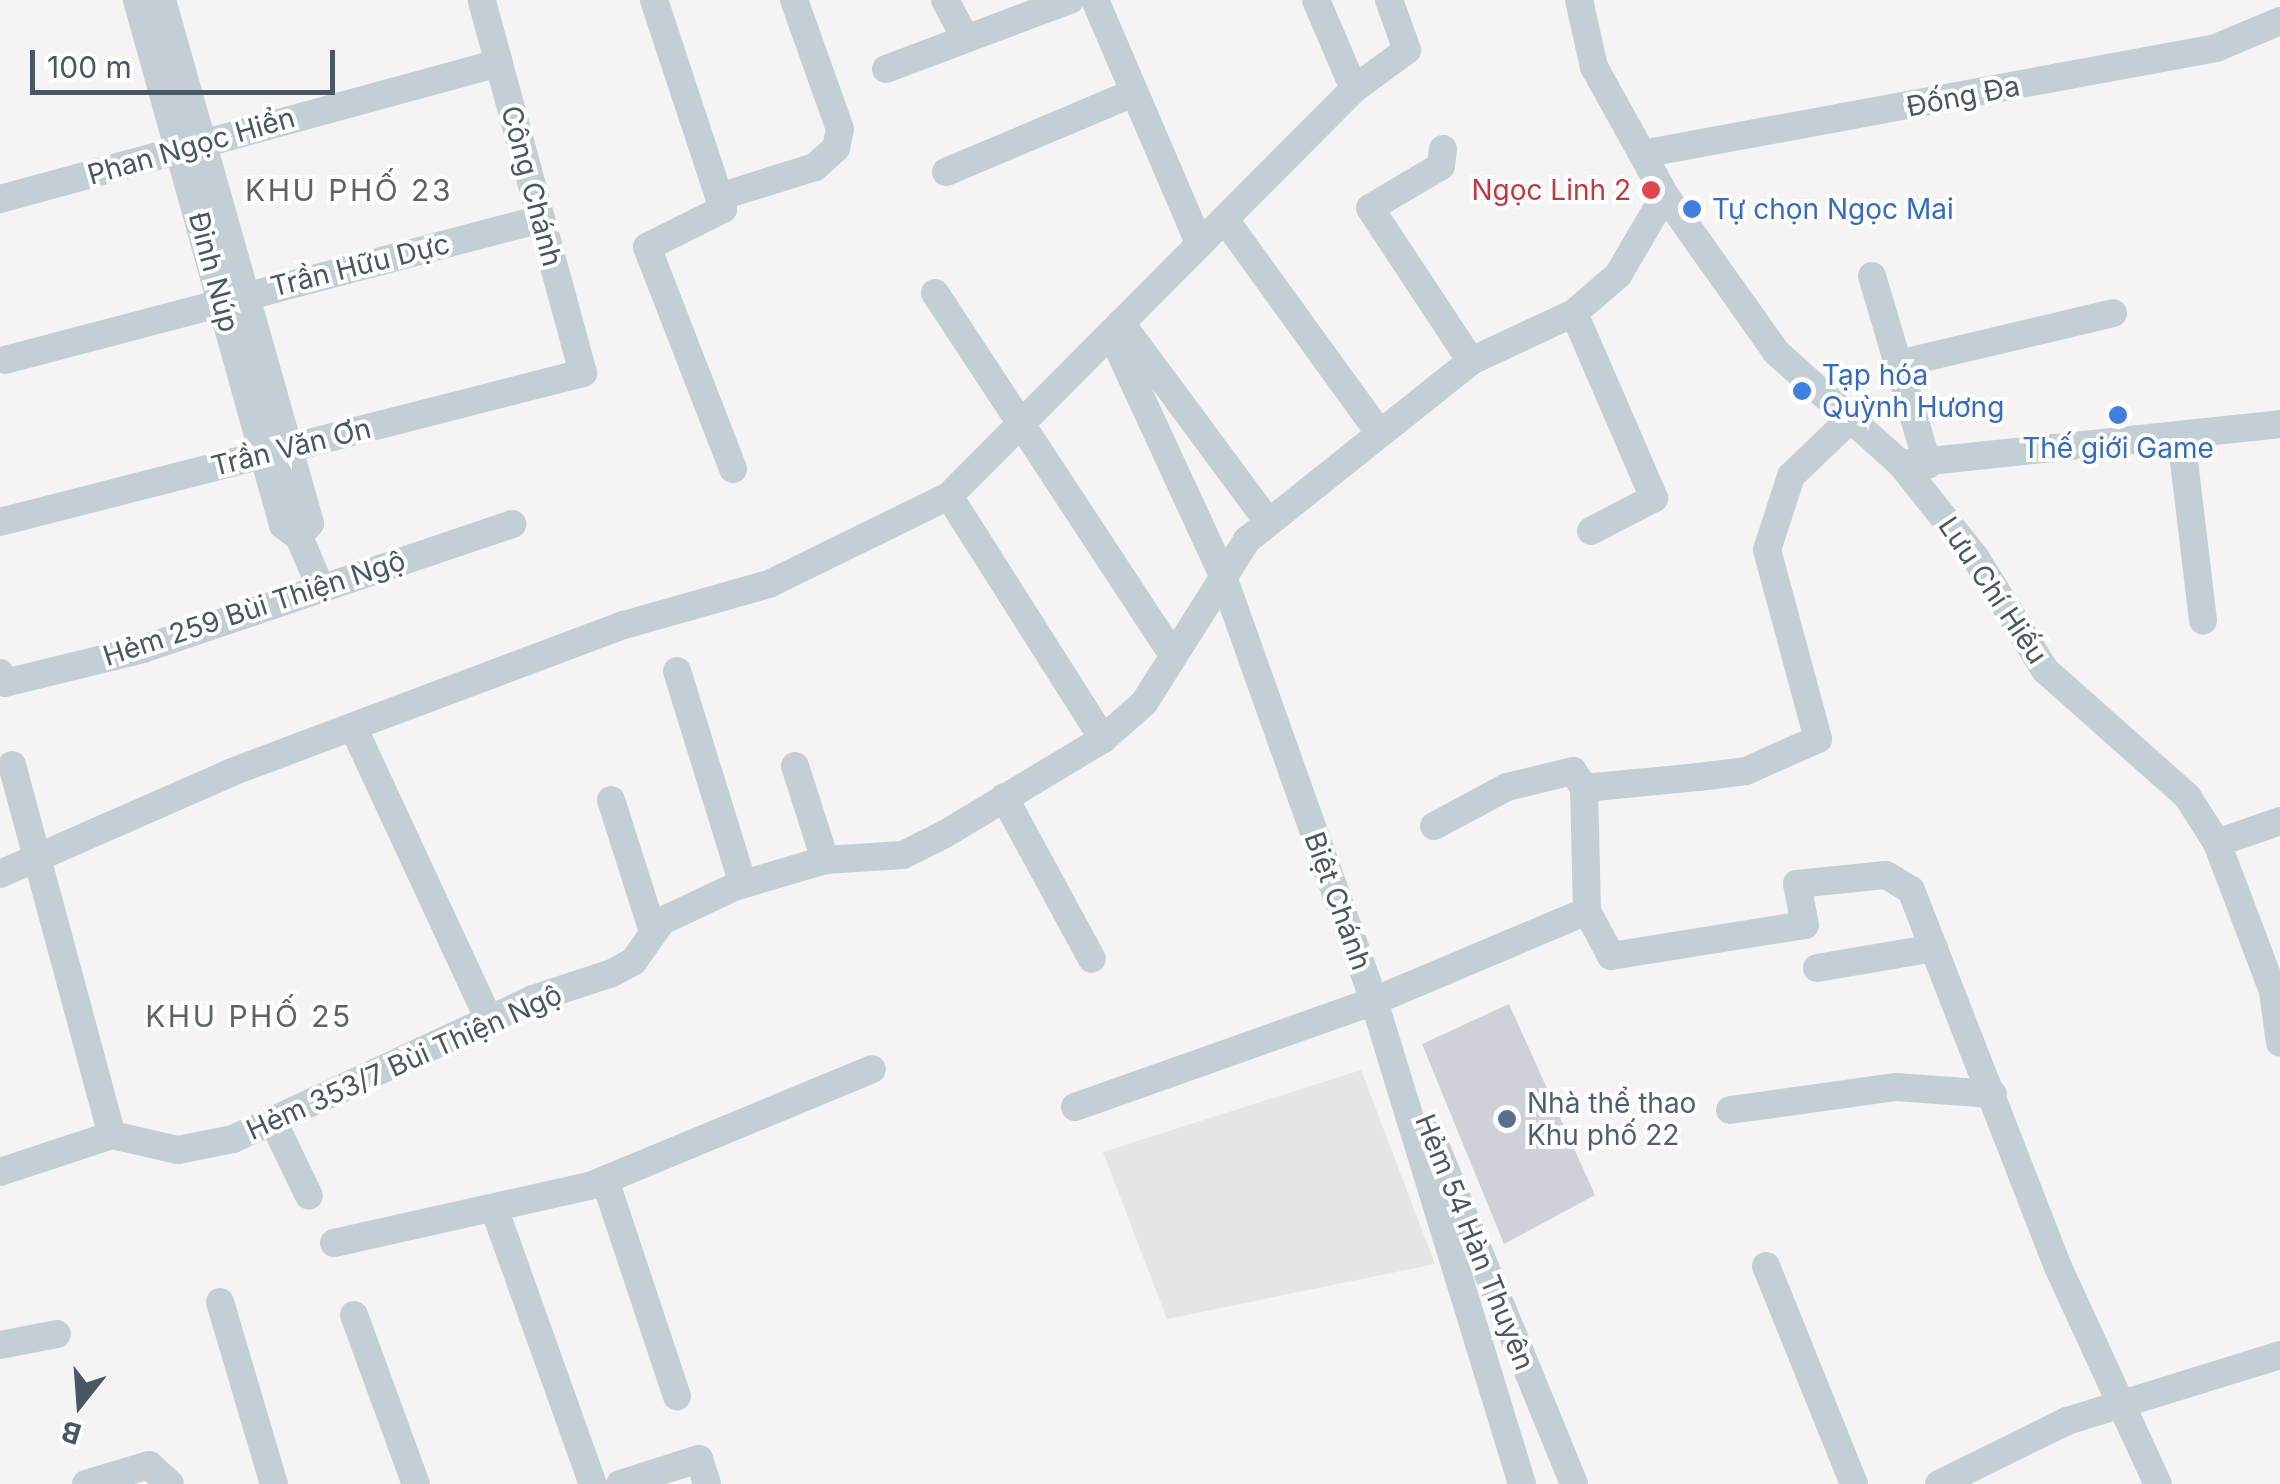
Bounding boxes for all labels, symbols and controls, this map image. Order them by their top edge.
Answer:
scale bar [35,30,340,92]
text: 100 m [47,49,132,85]
street label: Đống Đa [1904,69,2022,123]
street label: Phan Ngọc Hiển [84,100,298,192]
street label: Công Chánh [494,102,570,270]
district label: KHU PHỐ 23 [245,172,453,208]
place label: Ngọc Linh 2 [1471,173,1631,207]
marker: Ngọc Linh 2 [1640,179,1662,201]
place label: Tự chọn Ngọc Mai [1712,192,1954,226]
marker: Tự chọn Ngọc Mai [1681,198,1703,220]
street label: Đinh Núp [182,208,246,336]
street label: Trần Hữu Dực [267,227,453,303]
place label: Tạp hóa Quỳnh Hương [1822,358,2004,424]
marker: Tạp hóa Quỳnh Hương [1791,380,1813,402]
marker: Thế giới Game [2107,404,2129,426]
street label: Trần Văn Ơn [208,411,374,483]
place label: Thế giới Game [2022,431,2214,465]
street label: Lưu Chí Hiếu [1932,510,2054,670]
street label: Hẻm 259 Bùi Thiện Ngộ [99,543,409,673]
street label: Biệt Chánh [1298,827,1378,975]
street label: Hẻm 353/7 Bùi Thiện Ngộ [241,977,567,1147]
district label: KHU PHỐ 25 [145,998,353,1034]
place label: Nhà thể thao Khu phố 22 [1527,1086,1696,1152]
marker: Nhà thể thao Khu phố 22 [1496,1108,1518,1130]
street label: Hẻm 54 Hàn Thuyên [1408,1109,1542,1375]
north arrow [30,1354,130,1454]
text: B [57,1414,85,1452]

